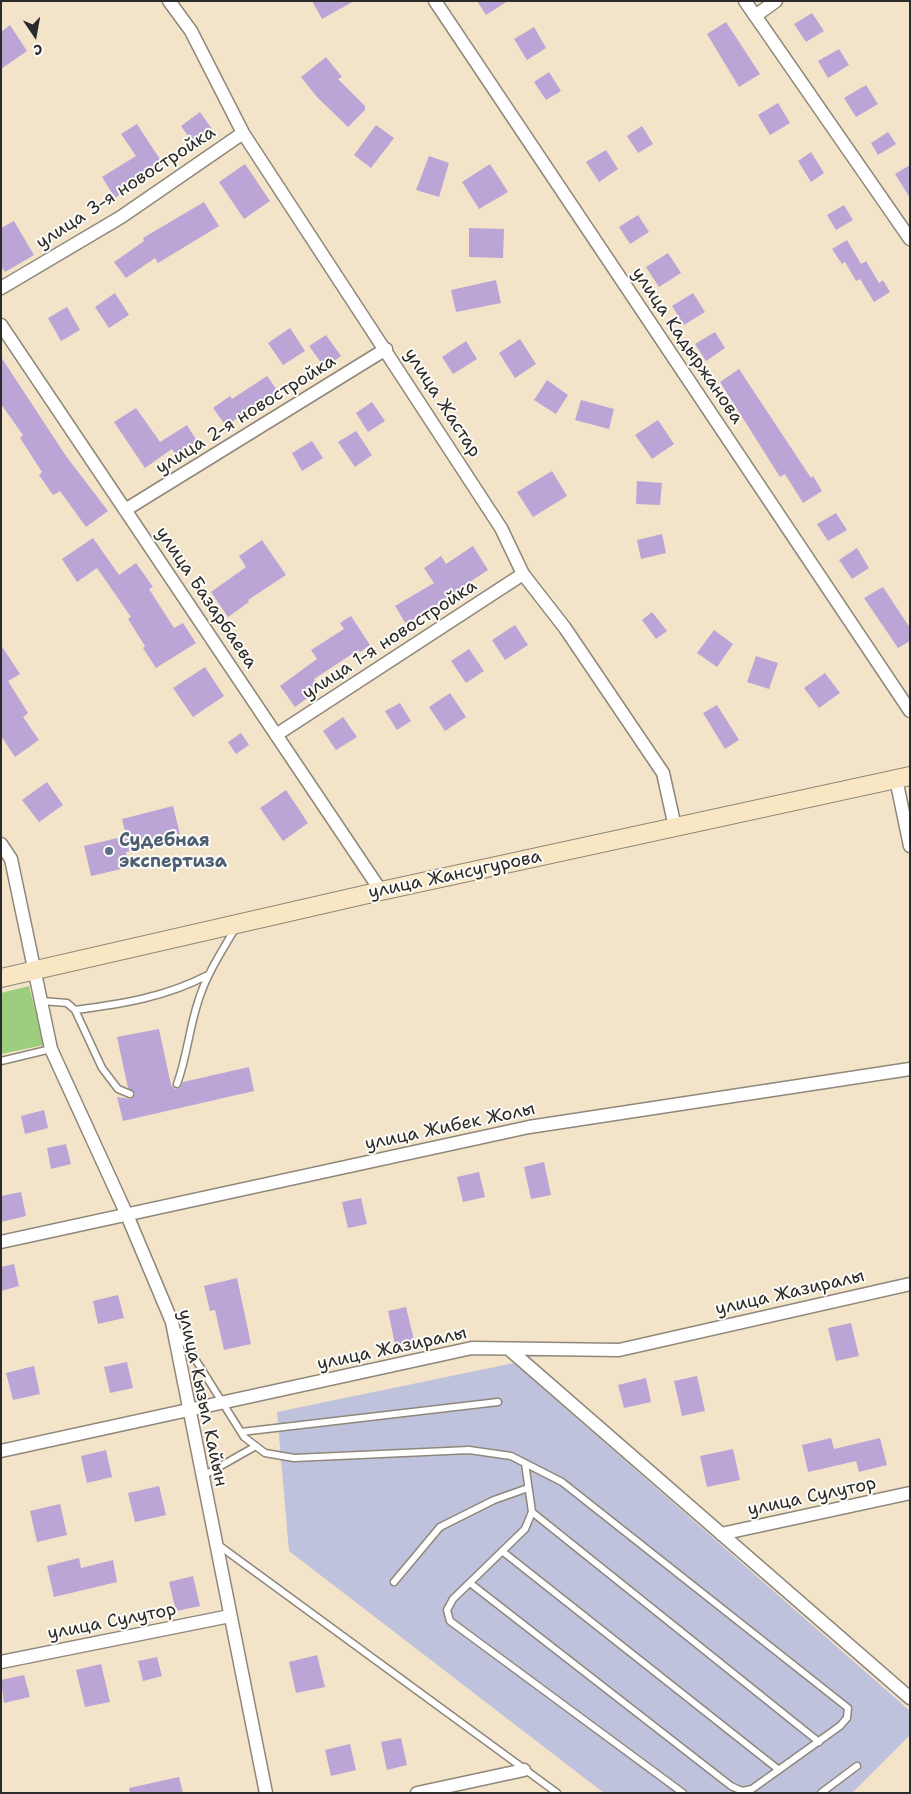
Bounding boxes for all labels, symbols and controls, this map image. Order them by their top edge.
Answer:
north arrow [10,10,60,60]
text: С [32,40,44,59]
street label: улица 3-я новостройка [32,122,220,254]
street label: улица Кадыржанова [627,264,747,428]
street label: улица Жастар [399,344,485,462]
street label: улица 2-я новостройка [152,351,340,479]
street label: улица Базарбаева [151,523,261,673]
street label: улица 1-я новостройка [299,575,481,705]
place label: Судебная экспертиза [119,830,227,872]
marker: Судебная экспертиза [103,845,115,857]
street label: улица Жансугурова [366,846,544,904]
street label: улица Жибек Жолы [363,1098,537,1156]
street label: улица Жазиралы [713,1265,867,1321]
street label: улица Кызыл Кайын [173,1308,231,1488]
street label: улица Жазиралы [315,1323,469,1375]
street label: улица Сулутор [746,1473,878,1521]
street label: улица Сулутор [46,1599,178,1645]

